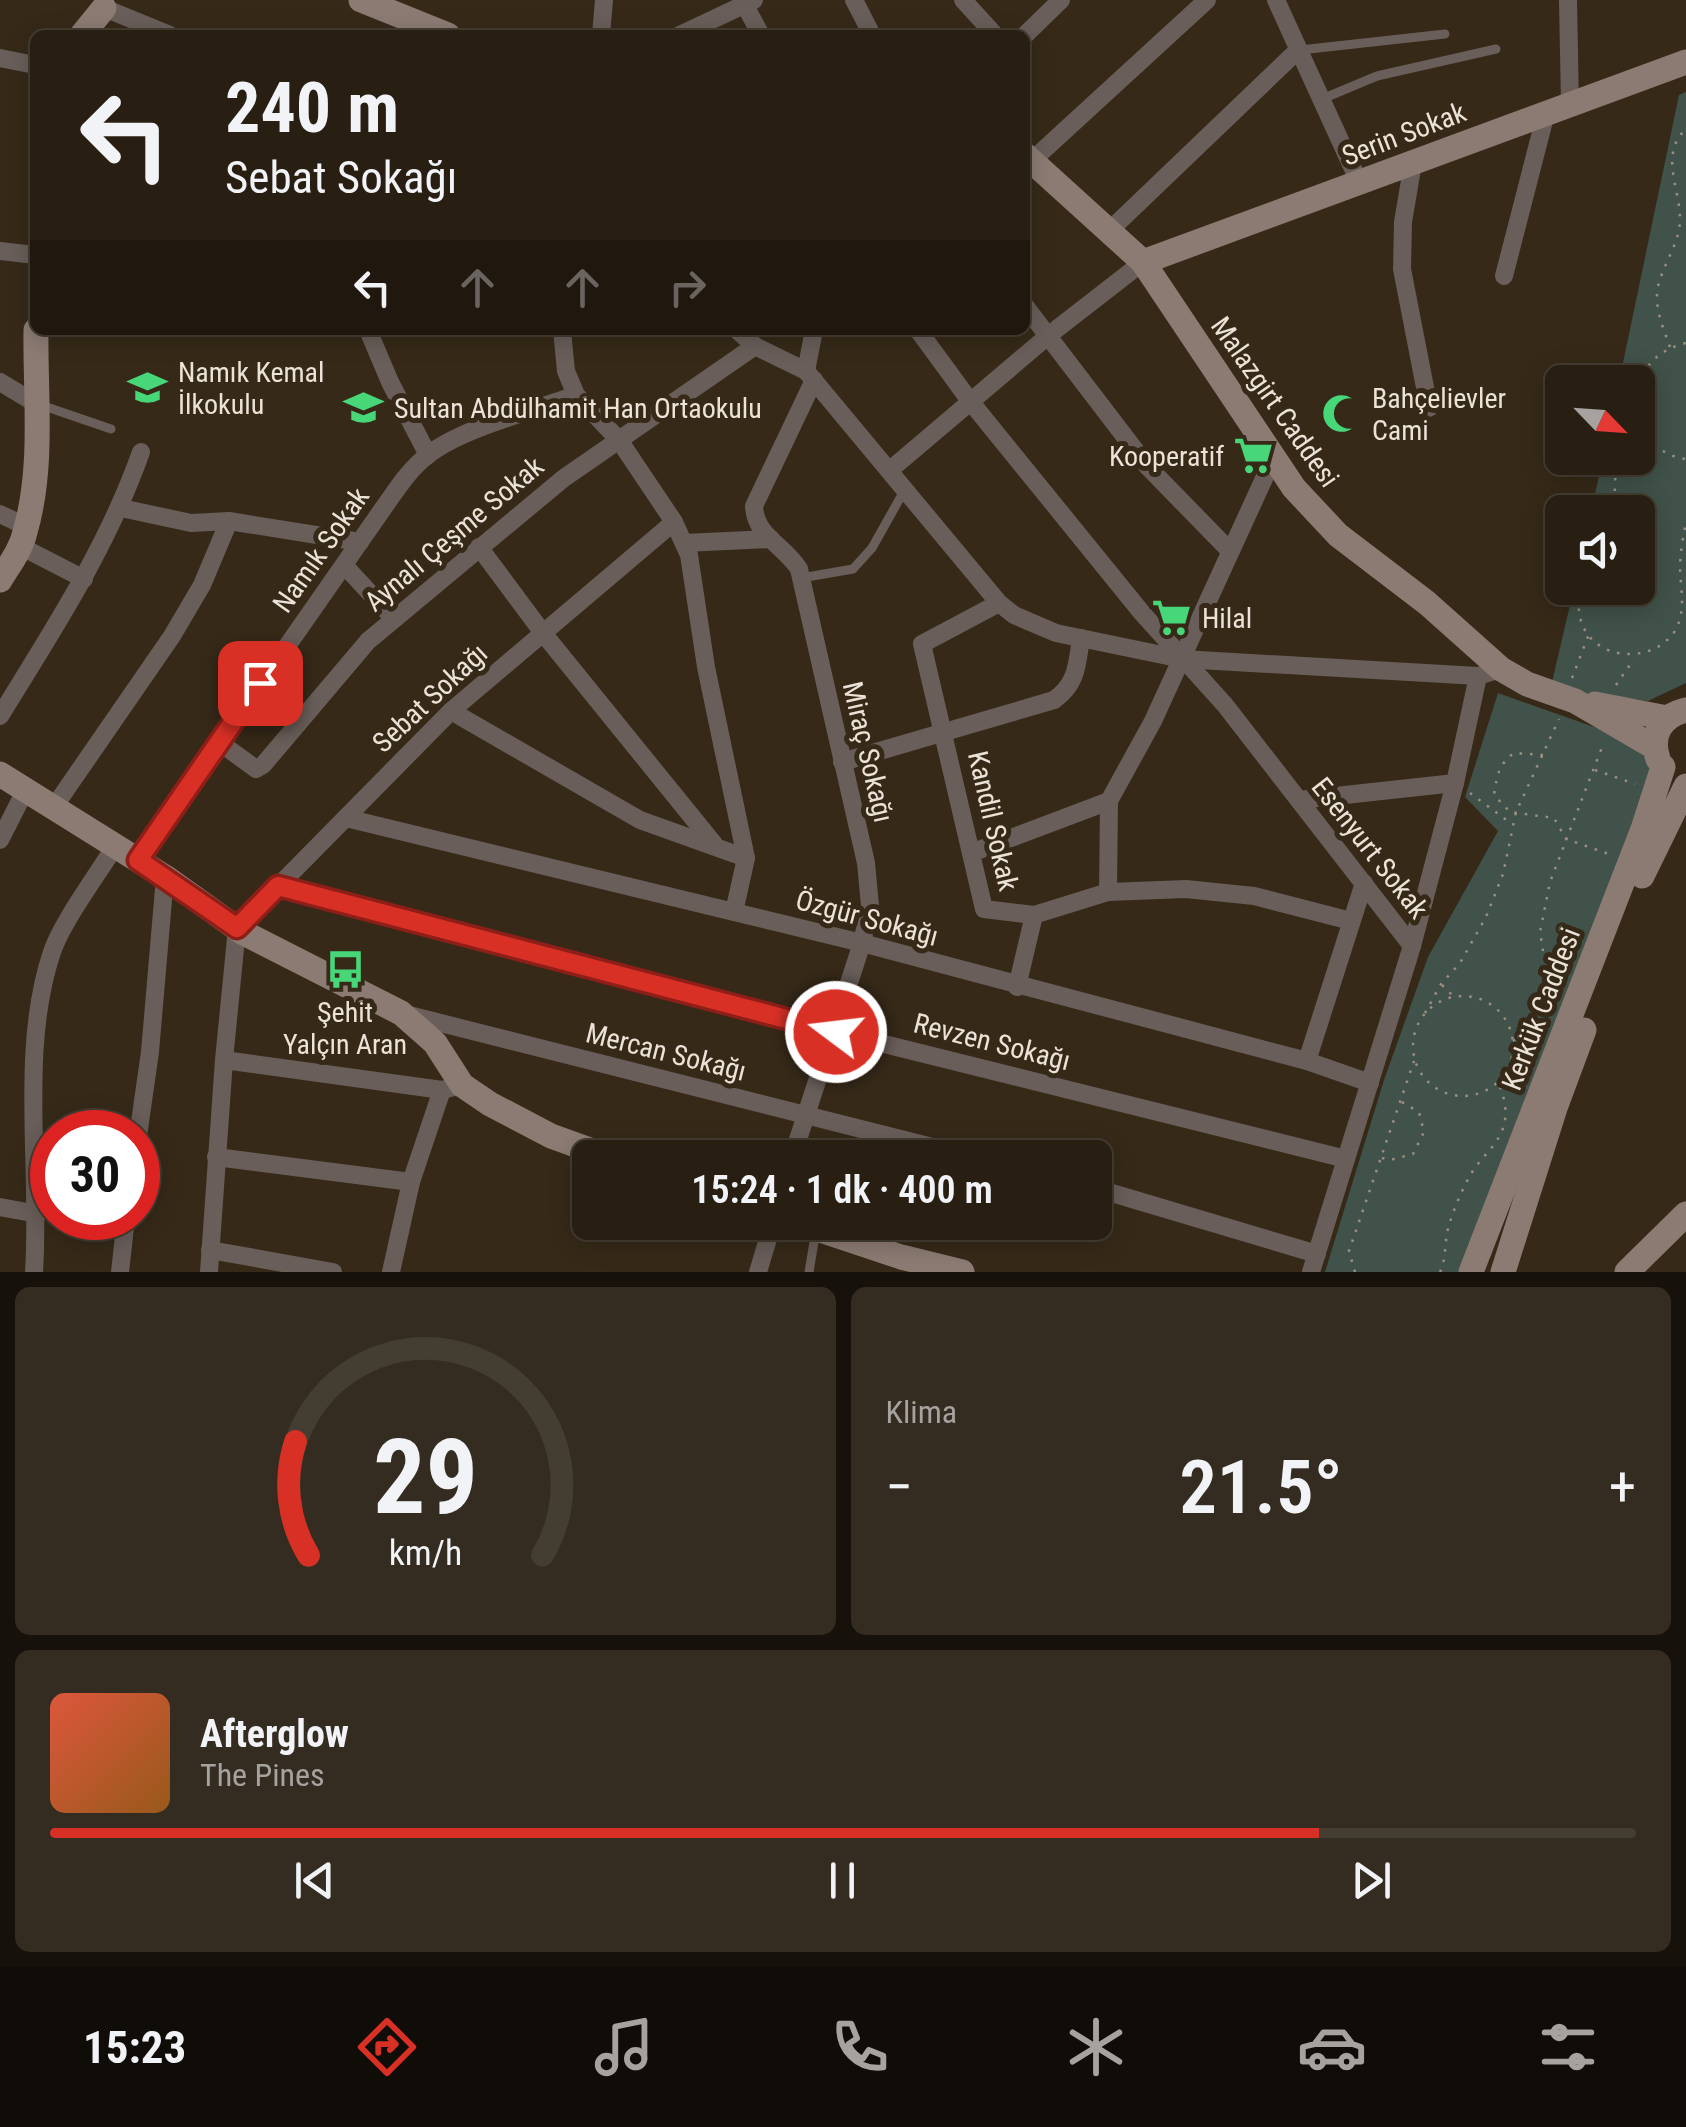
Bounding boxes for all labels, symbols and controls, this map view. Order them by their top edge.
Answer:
text: 240 m [225,67,399,149]
icon: left [60,70,190,200]
street label: Serin Sokak [1337,95,1471,173]
text: Sebat Sokağı [225,151,457,204]
icon: left [345,260,400,315]
icon: ahead [450,260,505,315]
icon: ahead [555,260,610,315]
icon: right [660,260,715,315]
street label: Malazgirt Caddesi [1204,311,1346,493]
place label: Namık Kemal İlkokulu [178,356,324,421]
north arrow [1545,365,1655,475]
map controls [1545,365,1655,605]
school or university icon: Namık Kemal İlkokulu [127,367,169,409]
place label: Bahçelievler Cami [1372,382,1506,447]
school or university icon: Sultan Abdülhamit Han Ortaokulu [343,387,385,429]
place label: Sultan Abdülhamit Han Ortaokulu [394,392,762,425]
mosque icon: Bahçelievler Cami [1321,393,1363,435]
supermarket icon: Kooperatif [1233,435,1275,477]
place label: Kooperatif [1109,440,1224,473]
street label: Aynalı Çeşme Sokak [358,449,550,618]
street label: Namık Sokak [266,481,376,619]
button: sound [1545,495,1655,605]
supermarket icon: Hilal [1151,597,1193,639]
place label: Hilal [1202,602,1252,635]
street label: Sebat Sokağı [366,637,494,759]
pin [218,641,303,726]
icon: arrive [233,656,288,711]
street label: Miraç Sokağı [836,678,900,826]
street label: Kandil Sokak [961,748,1025,895]
street label: Esenyurt Sokak [1305,771,1435,925]
street label: Özgür Sokağı [792,883,942,953]
street label: Kerkük Caddesi [1495,923,1587,1095]
bus stop icon: Şehit Yalçın Aran [324,948,366,990]
position arrow [784,980,888,1084]
place label: Şehit Yalçın Aran [283,996,407,1061]
street label: Revzen Sokağı [910,1007,1074,1077]
street label: Mercan Sokağı [582,1016,750,1088]
speed limit sign: 30 [30,1110,160,1240]
text: 15:24 · 1 dk · 400 m [691,1168,993,1212]
text: Klima [886,1393,957,1431]
text: 29 [373,1417,478,1538]
text: 21.5° [1179,1443,1343,1531]
text: − [886,1455,913,1519]
text: + [1609,1455,1636,1519]
text: km/h [388,1532,462,1574]
text: Afterglow [200,1712,349,1756]
text: The Pines [200,1756,325,1794]
icon: previous [287,1853,342,1908]
icon: pause [815,1853,870,1908]
icon: next [1344,1853,1399,1908]
icon: directions [352,2012,422,2082]
icon: music [589,2012,659,2082]
icon: phone [825,2012,895,2082]
icon: climate [1061,2012,1131,2082]
icon: car [1297,2012,1367,2082]
icon: filters [1533,2012,1603,2082]
text: 15:23 [83,2021,186,2074]

